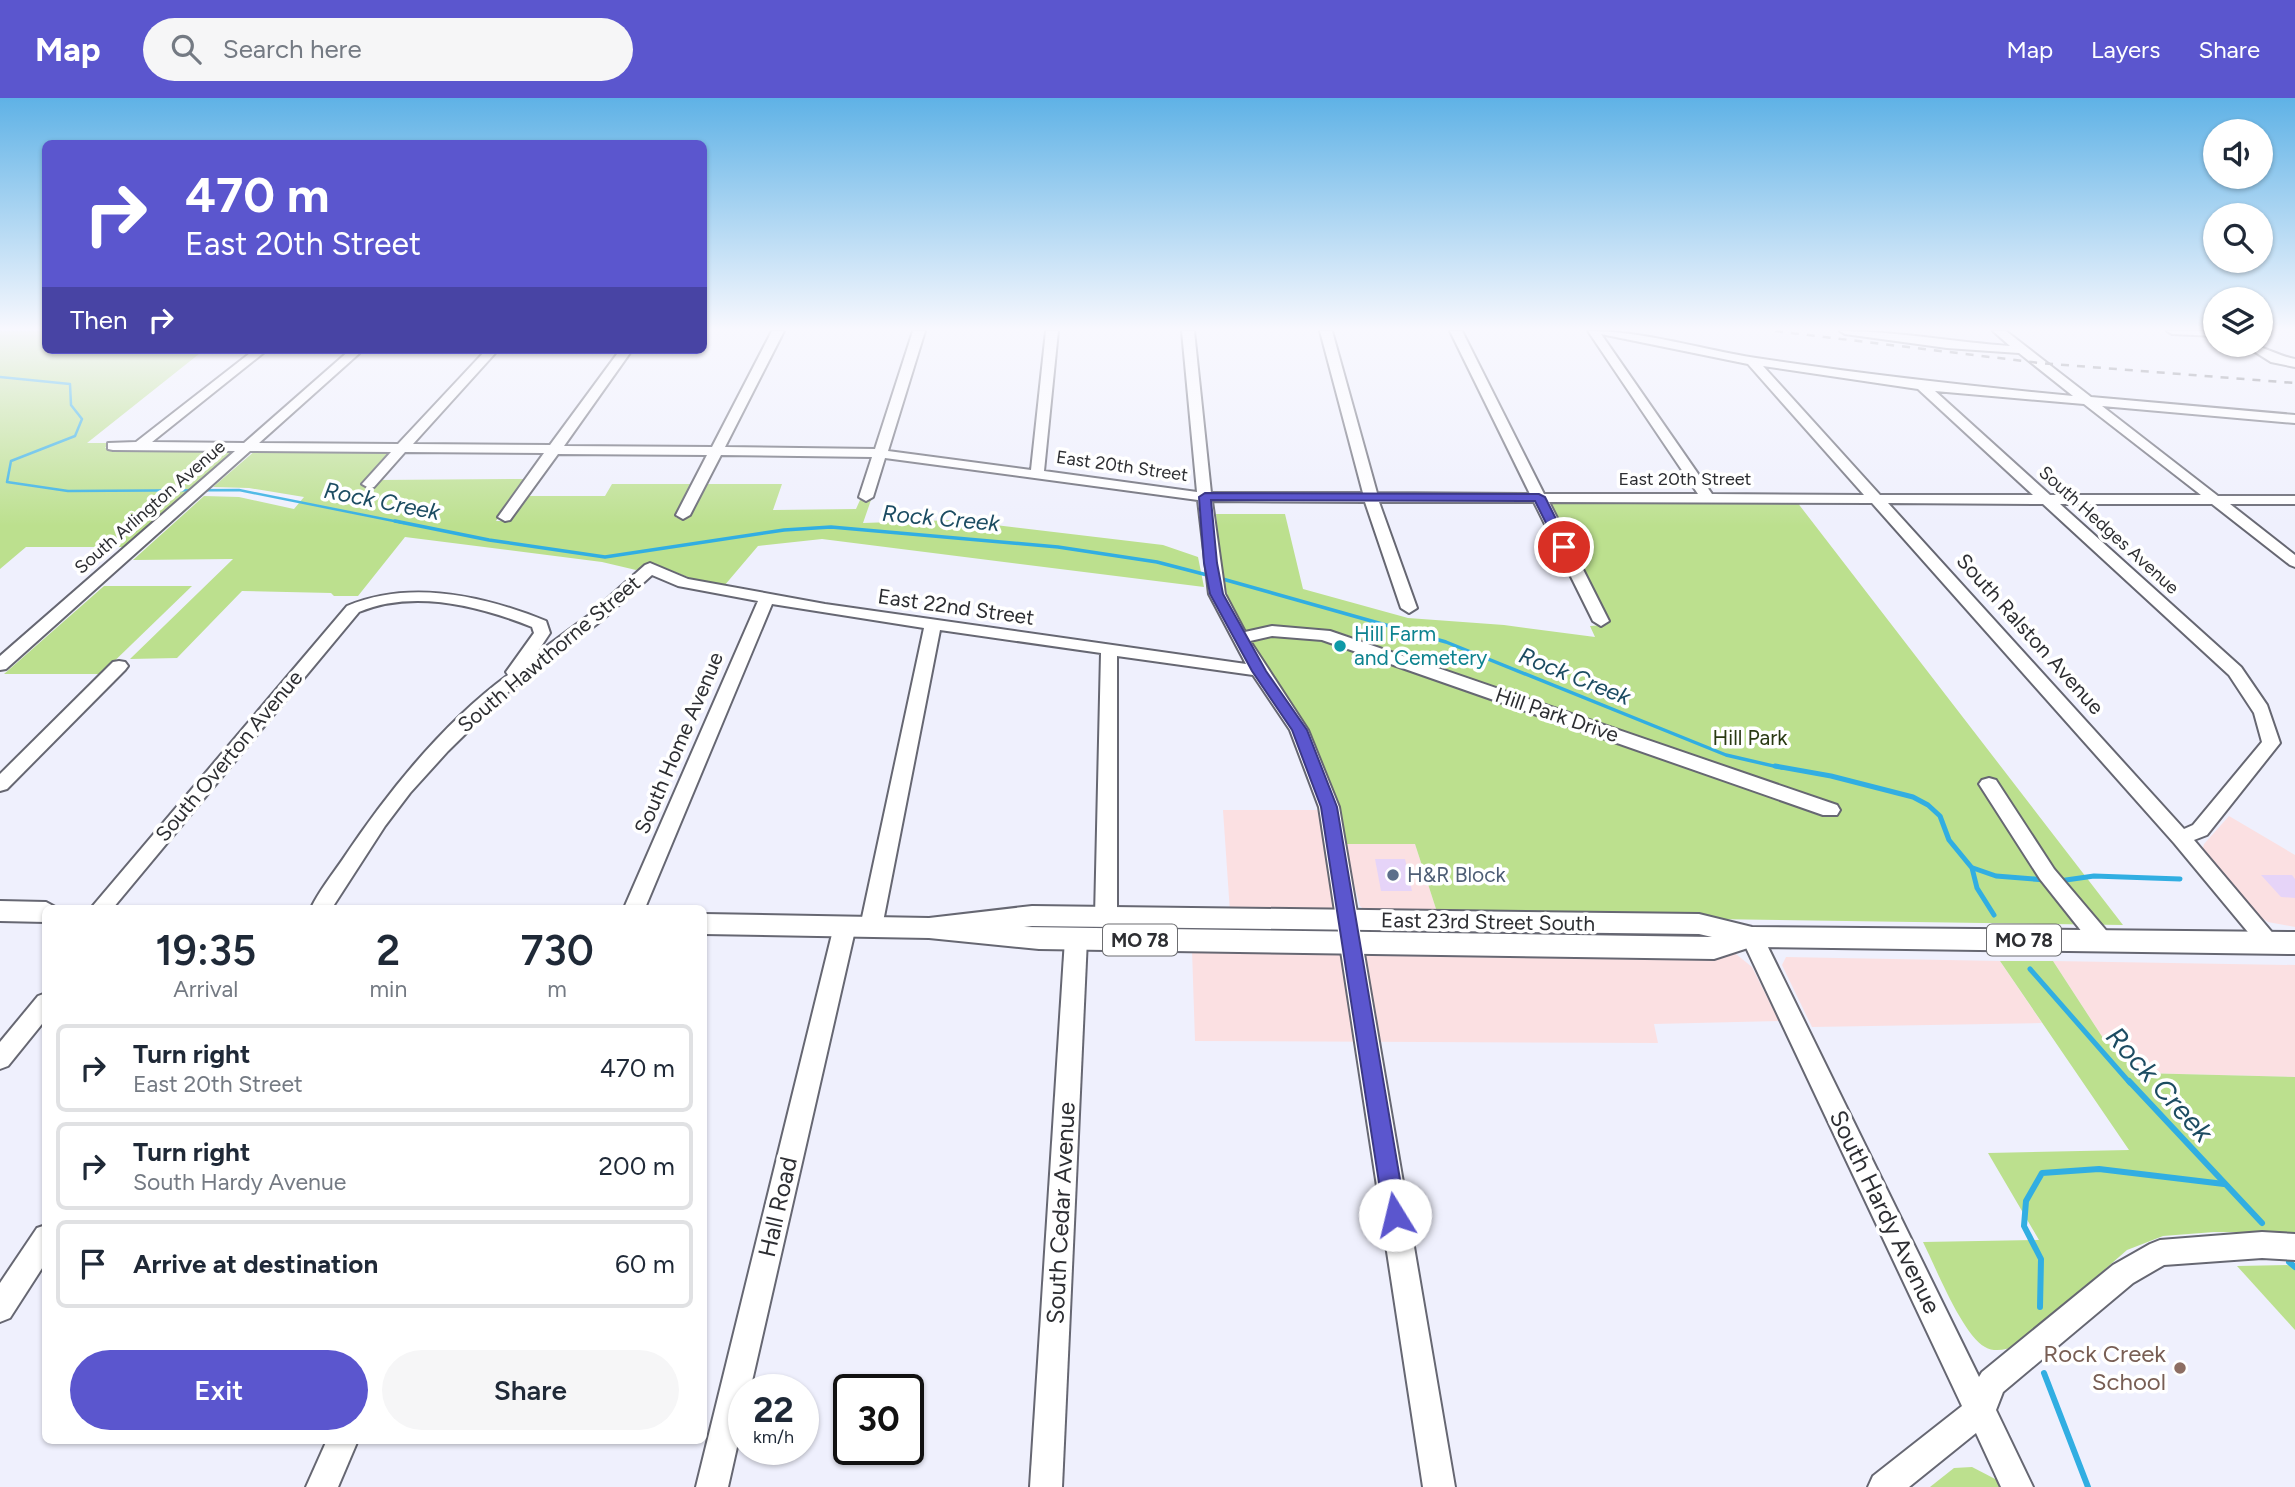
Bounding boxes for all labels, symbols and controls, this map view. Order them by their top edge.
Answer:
search box [143,18,633,81]
text: Map [35,30,101,69]
icon: search [167,30,205,68]
text: Search here [223,33,362,65]
text: Map [2006,35,2053,64]
text: Layers [2091,35,2160,64]
text: Share [2198,35,2260,64]
map controls [2203,119,2273,357]
button: sound [2203,119,2273,189]
text: 470 m [185,165,329,224]
icon: right [70,168,161,259]
button: search [2203,203,2273,273]
text: East 20th Street [185,225,421,263]
button: layers [2203,287,2273,357]
icon: right [142,301,180,339]
text: Then [70,304,128,336]
street label: South Arlington Avenue [70,435,230,578]
street label: East 20th Street [1055,446,1189,486]
street label: South Hedges Avenue [2034,461,2184,599]
street label: East 20th Street [1619,468,1752,490]
water label: Rock Creek [321,476,443,526]
water label: Rock Creek [881,499,1002,537]
pin [1534,517,1594,577]
icon: arrive [1545,528,1583,566]
street label: South Ralston Avenue [1952,548,2109,719]
street label: South Hawthorne Street [452,570,645,737]
street label: East 22nd Street [876,583,1036,630]
place label: Hill Farm and Cemetery [1354,621,1487,670]
marker: Hill Farm and Cemetery [1332,638,1348,654]
water label: Rock Creek [1515,641,1636,711]
street label: South Home Avenue [629,648,728,837]
street label: South Overton Avenue [150,665,307,846]
street label: Hill Park Drive [1492,682,1622,747]
park label: Hill Park [1712,725,1788,750]
place label: H&R Block [1407,862,1507,887]
marker: H&R Block [1385,867,1401,883]
street label: East 23rd Street South [1381,907,1595,936]
text: 19:35 [155,925,256,976]
text: 2 [376,925,400,976]
text: 730 [520,925,594,976]
road number: MO 78 [1103,925,1177,956]
road number: MO 78 [1987,925,2061,956]
text: Arrival [173,975,238,1003]
text: min [369,975,407,1003]
text: m [547,975,567,1003]
water label: Rock Creek [2099,1019,2222,1150]
text: Turn right [133,1038,250,1070]
icon: right [74,1049,112,1087]
text: 470 m [600,1052,675,1084]
text: East 20th Street [133,1070,303,1098]
street label: South Cedar Avenue [1040,1101,1081,1325]
street label: South Hardy Avenue [1824,1105,1947,1318]
text: Turn right [133,1136,250,1168]
icon: right [74,1147,112,1185]
text: 200 m [599,1150,675,1182]
street label: Hall Road [752,1154,803,1260]
text: South Hardy Avenue [133,1168,346,1196]
position arrow [1358,1178,1432,1252]
icon: arrive [74,1245,112,1283]
text: Arrive at destination [133,1248,378,1280]
text: 60 m [615,1248,675,1280]
place label: Rock Creek School [2043,1339,2166,1396]
button: Exit [70,1350,368,1430]
button: Share [382,1350,679,1430]
marker: Rock Creek School [2172,1360,2188,1376]
speed limit sign: 30 [833,1374,924,1465]
text: 22 [753,1389,794,1431]
text: km/h [753,1426,794,1448]

